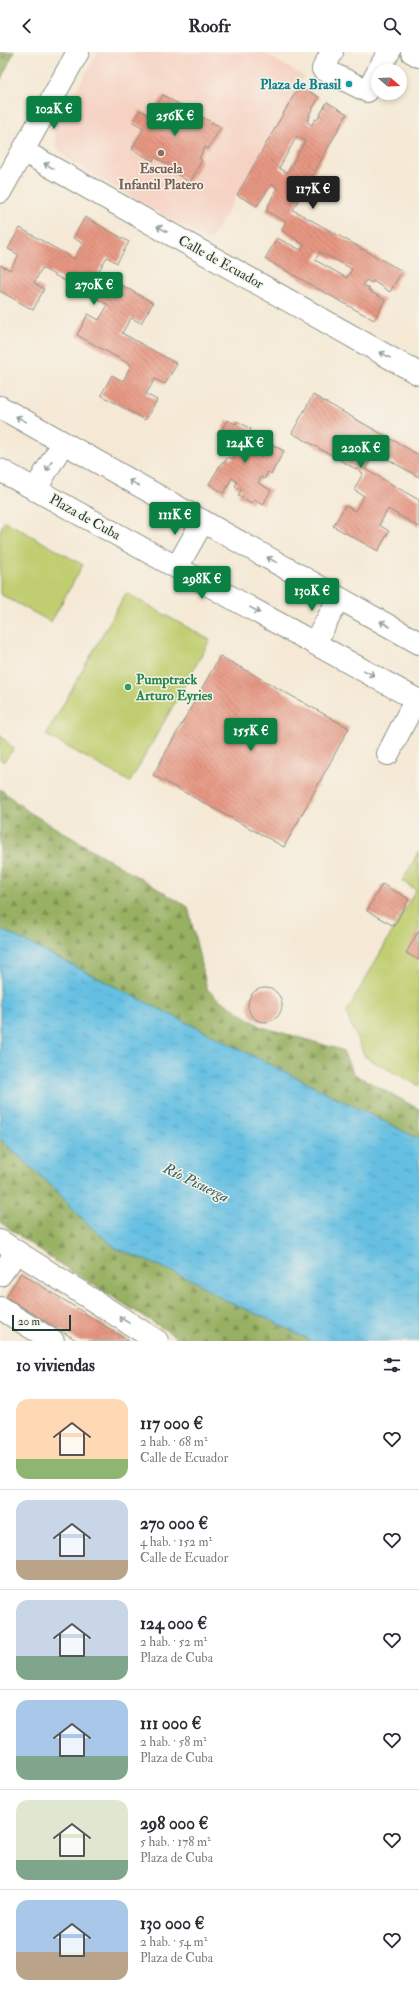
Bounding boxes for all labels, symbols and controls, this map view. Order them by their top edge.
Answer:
icon: back [16,15,38,37]
text: Roofr [188,15,231,38]
icon: search [381,15,403,37]
north arrow [371,64,407,100]
map controls [371,64,407,100]
place label: Plaza de Brasil [260,76,341,93]
marker: Plaza de Brasil [344,79,354,89]
pin: 102K € [21,96,87,130]
text: 102K € [35,101,73,117]
pin: 256K € [142,103,208,137]
text: 256K € [156,108,194,124]
marker: Escuela Infantil Platero [156,148,166,158]
place label: Escuela Infantil Platero [119,160,204,193]
one-way arrow [43,161,55,169]
pin: 117K € [280,176,346,210]
text: 117K € [296,181,330,197]
one-way arrow [156,225,168,233]
street label: Calle de Ecuador [175,232,267,293]
pin: 270K € [61,272,127,306]
text: 270K € [75,277,113,293]
one-way arrow [379,350,391,358]
one-way arrow [15,414,27,422]
pin: 124K € [212,430,278,464]
text: 124K € [226,435,264,451]
pin: 220K € [328,435,394,469]
text: 220K € [341,440,381,456]
one-way arrow [45,460,53,472]
one-way arrow [128,478,140,486]
street label: Plaza de Cuba [46,490,124,544]
pin: 111K € [142,502,208,536]
text: 111K € [158,507,192,523]
one-way arrow [266,556,278,563]
pin: 298K € [169,566,235,600]
text: 298K € [183,571,221,587]
pin: 130K € [279,578,345,612]
text: 130K € [294,583,330,599]
one-way arrow [249,606,261,614]
one-way arrow [379,619,391,627]
one-way arrow [363,669,375,677]
place label: Pumptrack Arturo Eyries [135,671,213,705]
marker: Pumptrack Arturo Eyries [123,682,133,692]
pin: 155K € [218,718,284,752]
text: 155K € [233,723,269,739]
water label: Río Pisuerga [159,1158,232,1207]
scale bar [12,1313,71,1332]
text: 20 m [18,1315,40,1328]
one-way arrow [119,1316,130,1324]
icon: filters [381,1354,403,1376]
text: 10 viviendas [16,1355,95,1376]
text: 117 000 € [140,1413,203,1434]
icon: home [48,1415,96,1463]
icon: heart [381,1428,403,1450]
text: 2 hab. · 68 m² [140,1434,208,1450]
text: Calle de Ecuador [140,1450,228,1466]
text: 270 000 € [140,1513,208,1534]
icon: home [48,1516,96,1564]
icon: heart [381,1529,403,1551]
text: 4 hab. · 152 m² [140,1534,212,1550]
text: Calle de Ecuador [140,1550,228,1566]
text: 124 000 € [140,1613,207,1634]
icon: home [48,1616,96,1664]
icon: heart [381,1629,403,1651]
text: 2 hab. · 52 m² [140,1634,207,1650]
text: Plaza de Cuba [140,1650,213,1666]
text: 111 000 € [140,1713,201,1734]
icon: home [48,1716,96,1764]
icon: heart [381,1729,403,1751]
text: 2 hab. · 58 m² [140,1734,207,1750]
text: Plaza de Cuba [140,1750,213,1766]
text: 298 000 € [140,1813,209,1834]
icon: home [48,1816,96,1864]
icon: heart [381,1829,403,1851]
text: 5 hab. · 178 m² [140,1834,211,1850]
text: Plaza de Cuba [140,1850,213,1866]
text: 130 000 € [140,1913,205,1934]
icon: home [48,1916,96,1964]
icon: heart [381,1929,403,1951]
text: 2 hab. · 54 m² [140,1934,207,1950]
text: Plaza de Cuba [140,1950,213,1966]

